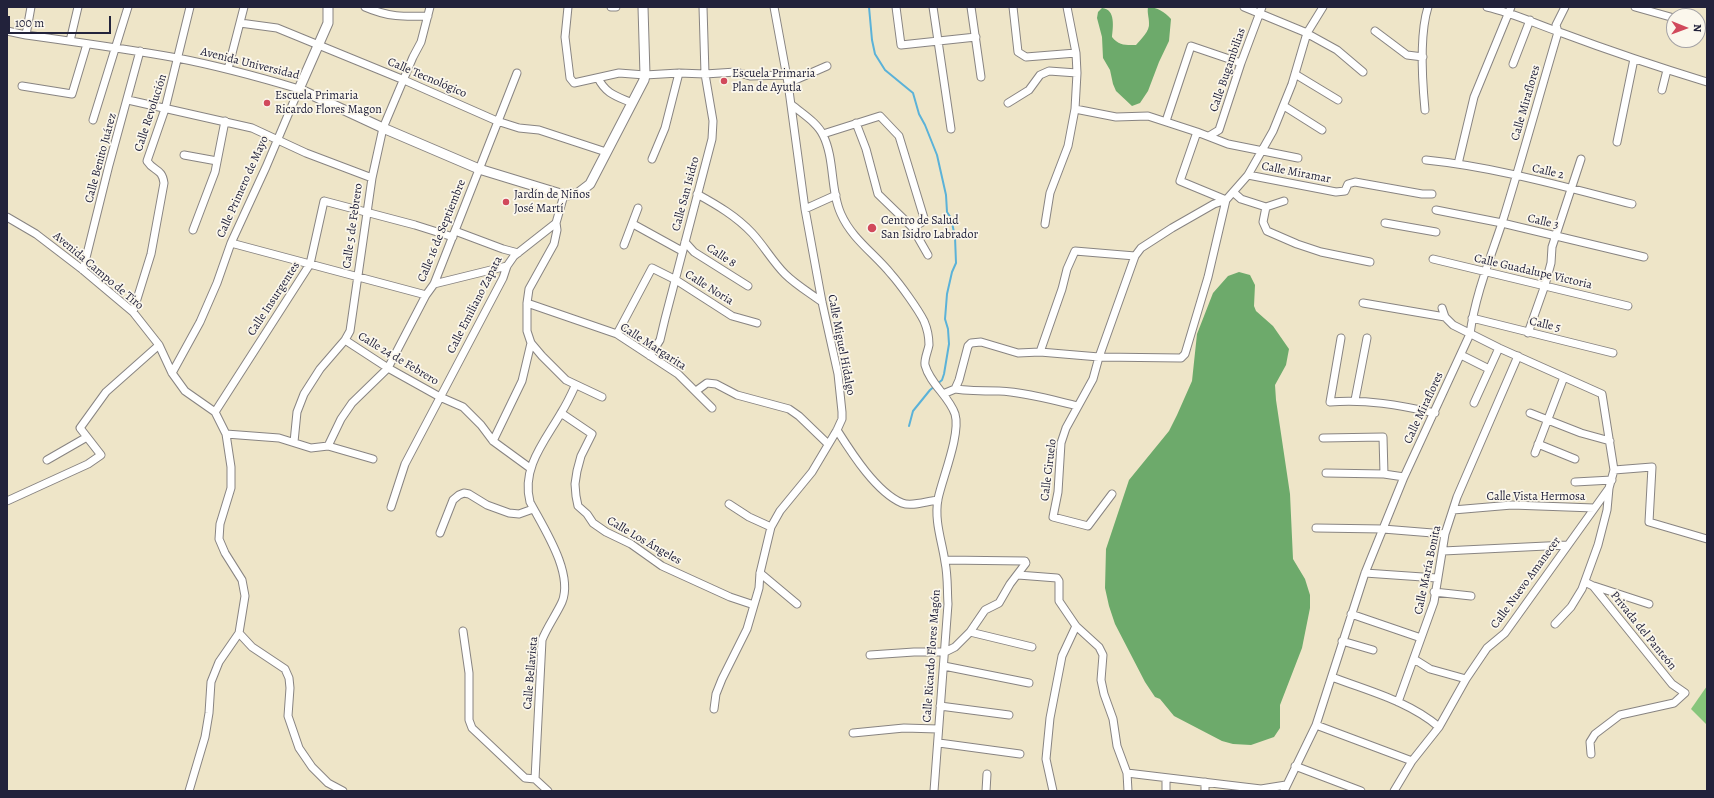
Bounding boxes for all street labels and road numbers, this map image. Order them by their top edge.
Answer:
street label: Calle Bugambilias [1207,26,1249,114]
street label: Avenida Universidad [199,45,301,83]
street label: Calle Tecnológico [385,55,469,101]
street label: Calle Miraflores [1508,64,1544,142]
street label: Calle Revolución [132,72,170,154]
street label: Calle Benito Juárez [82,111,120,205]
street label: Calle Primero de Mayo [214,134,272,240]
street label: Calle San Isidro [669,155,703,233]
street label: Calle Miramar [1260,159,1332,187]
street label: Calle 2 [1531,161,1565,183]
street label: Calle 16 de Septiembre [415,178,469,284]
street label: Calle 5 de Febrero [340,183,366,269]
street label: Calle 3 [1526,211,1560,233]
street label: Avenida Campo de Tiro [50,229,146,313]
street label: Calle 8 [703,241,739,271]
street label: Calle Guadalupe Victoria [1472,251,1594,293]
street label: Calle Emiliano Zapata [444,254,506,356]
street label: Calle Insurgentes [245,259,303,339]
street label: Calle Noria [682,267,736,309]
street label: Calle Miguel Hidalgo [824,293,858,397]
street label: Calle 5 [1528,314,1562,336]
street label: Calle Margarita [617,320,689,374]
street label: Calle 24 de Febrero [355,329,441,389]
street label: Calle Miraflores [1401,370,1447,446]
street label: Calle Ciruelo [1038,438,1060,502]
street label: Calle Vista Hermosa [1487,490,1585,504]
street label: Calle Los Ángeles [604,514,684,568]
street label: Calle María Bonita [1412,524,1444,616]
street label: Calle Nuevo Amanecer [1488,534,1564,632]
street label: Calle Ricardo Flores Magón [920,589,944,723]
street label: Privada del Panteón [1607,589,1679,673]
street label: Calle Bellavista [521,636,541,710]

